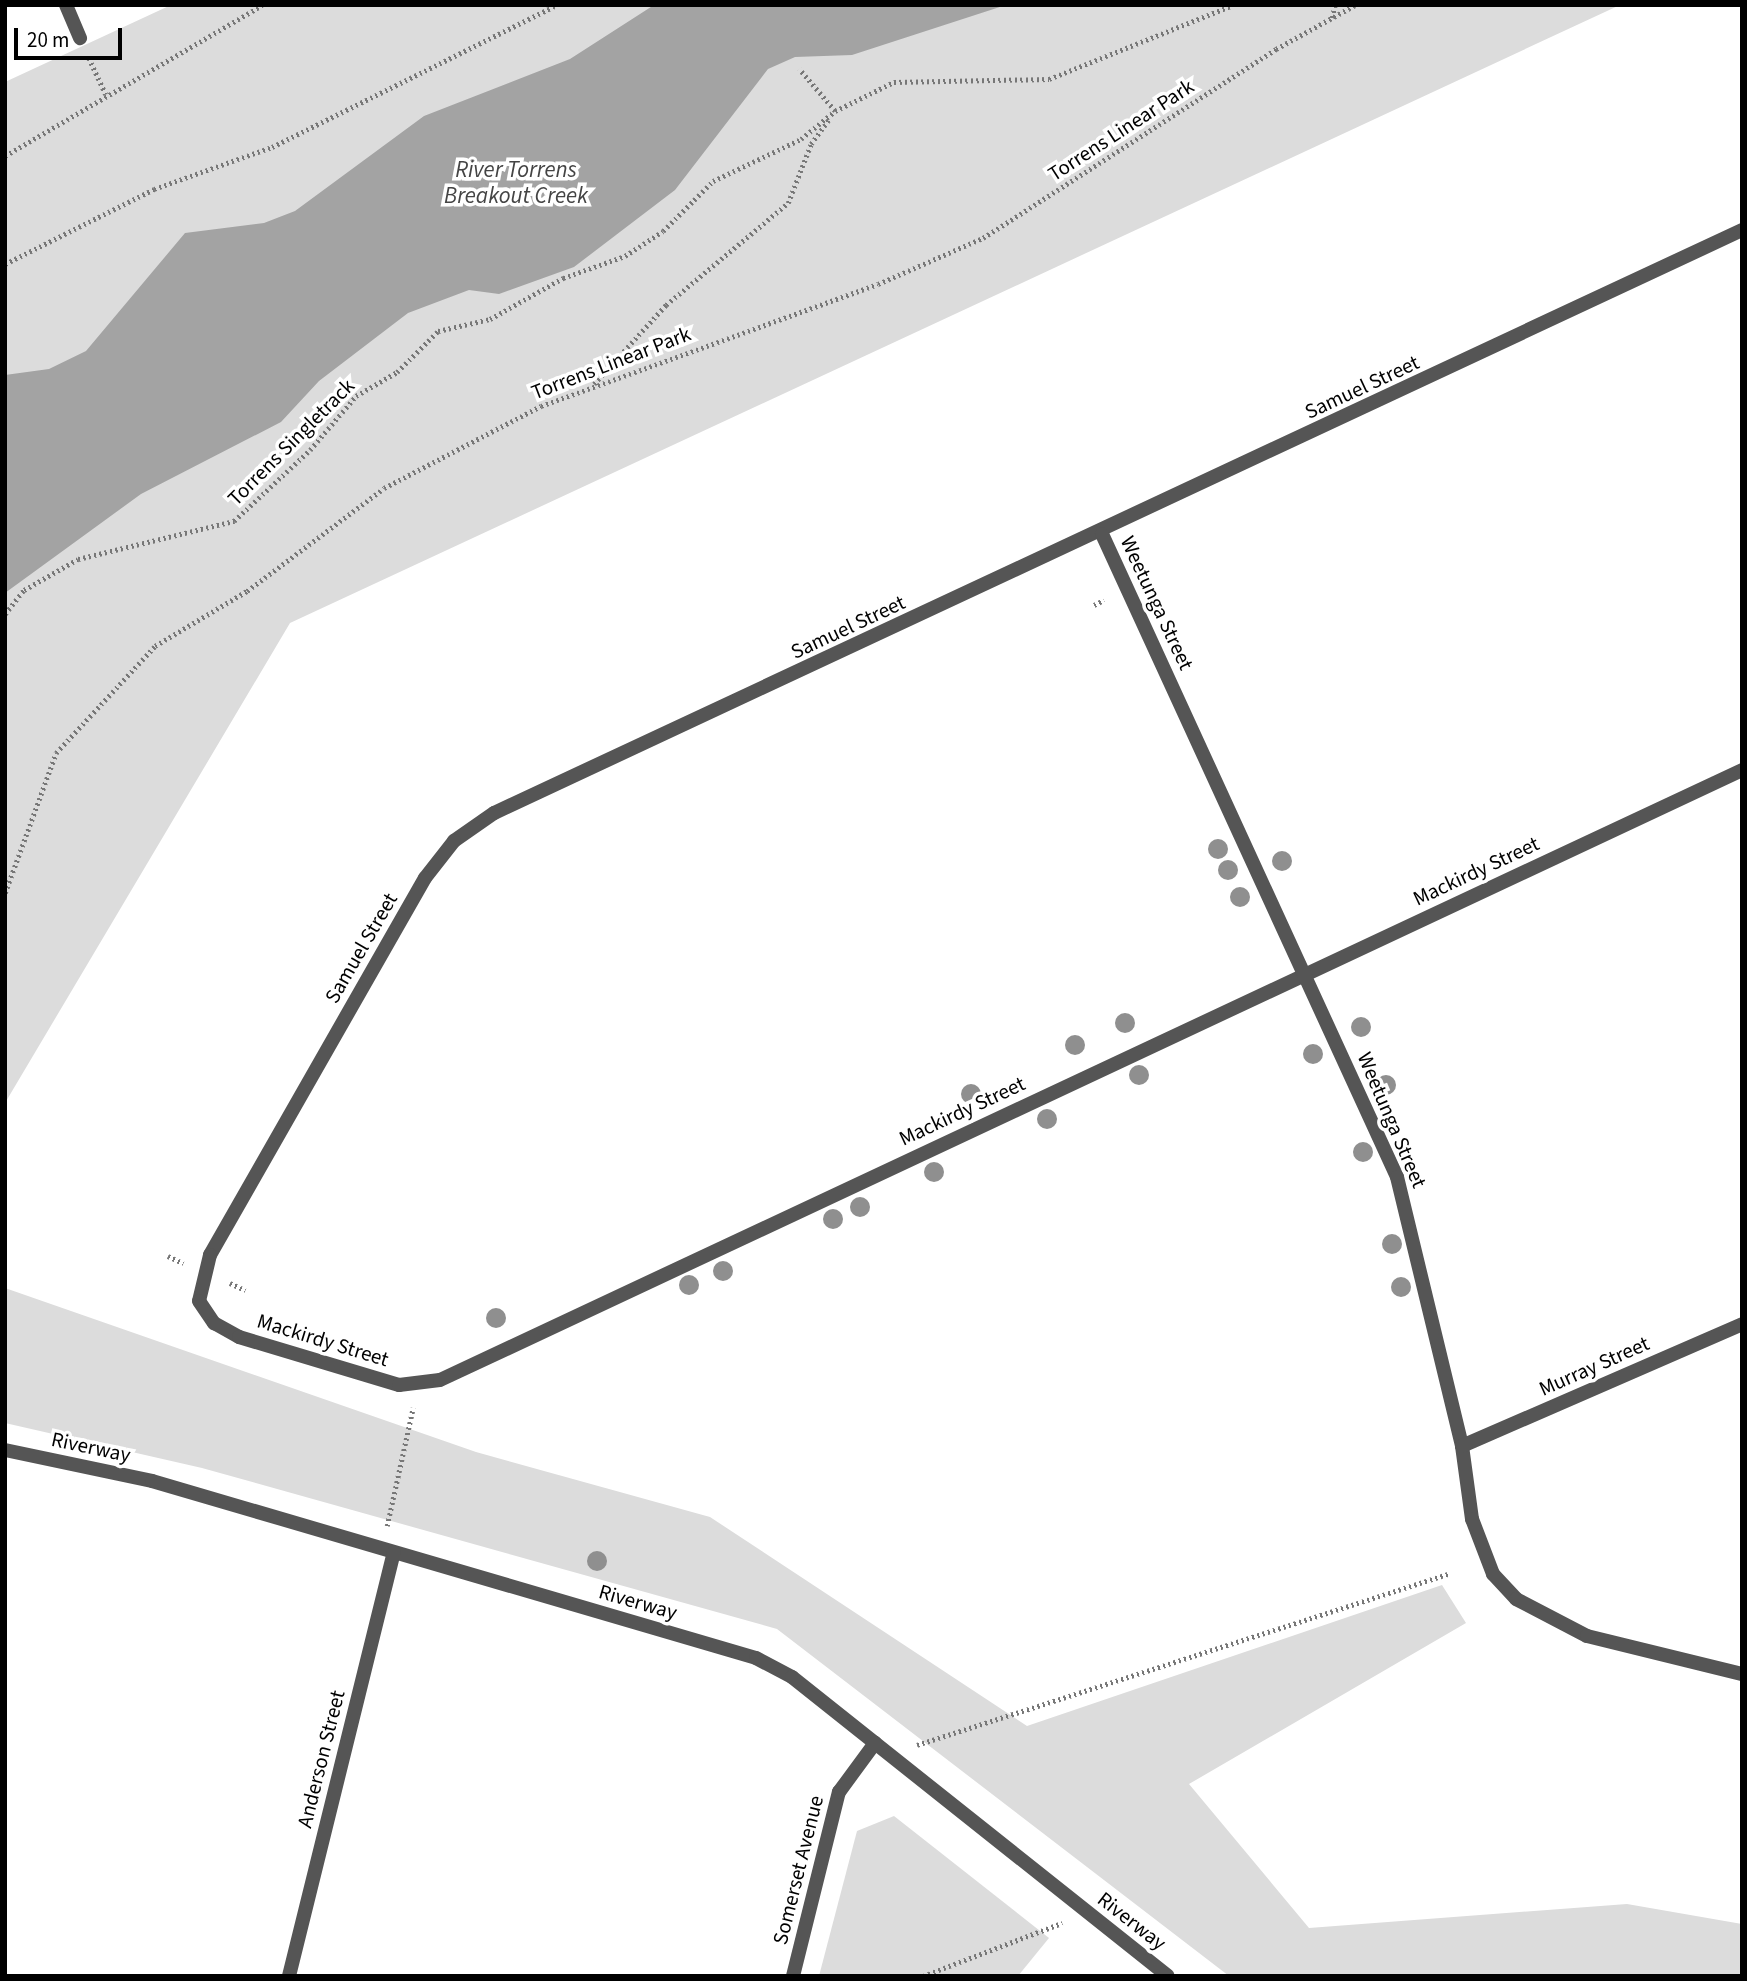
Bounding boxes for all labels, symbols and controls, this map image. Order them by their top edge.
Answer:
scale bar [18,14,126,58]
text: 20 m [27,25,69,55]
street label: Torrens Linear Park [1043,73,1199,187]
water label: River Torrens Breakout Creek [444,156,588,210]
street label: Torrens Linear Park [528,321,694,405]
street label: Samuel Street [1301,350,1423,424]
street label: Torrens Singletrack [222,373,360,511]
street label: Weetunga Street [1115,532,1199,674]
street label: Samuel Street [787,590,909,664]
street label: Mackirdy Street [1409,831,1543,911]
street label: Samuel Street [319,888,403,1008]
street label: Weetunga Street [1352,1048,1432,1192]
street label: Mackirdy Street [895,1071,1029,1151]
street label: Mackirdy Street [254,1308,392,1372]
street label: Murray Street [1535,1330,1653,1402]
street label: Riverway [49,1426,133,1468]
street label: Riverway [596,1579,680,1625]
street label: Anderson Street [292,1688,350,1830]
street label: Somerset Avenue [767,1793,829,1947]
street label: Riverway [1093,1886,1171,1956]

